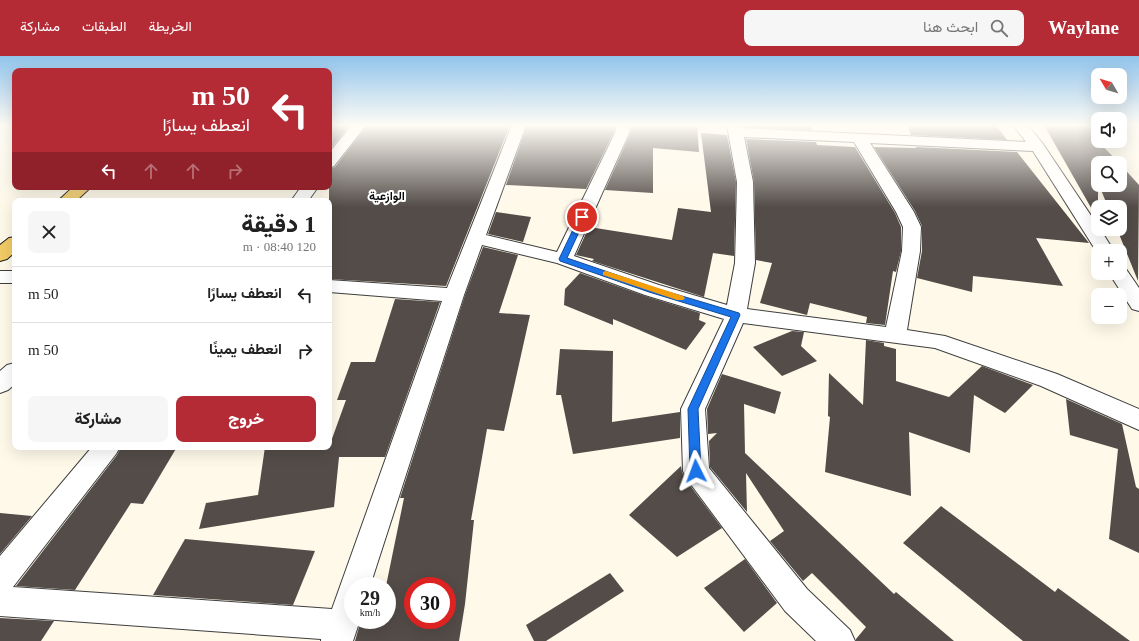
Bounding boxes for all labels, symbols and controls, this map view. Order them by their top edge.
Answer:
search box [744,10,1024,46]
icon: search [988,17,1010,39]
text: Waylane [1048,17,1119,38]
text: مشاركة [20,19,60,34]
text: الطبقات [82,19,126,34]
text: الخريطة [148,19,192,34]
text: ابحث هنا [923,19,978,35]
north arrow [1091,68,1127,104]
map controls [1091,68,1127,324]
text: 50 m [192,80,250,111]
icon: left [264,84,316,136]
button: sound [1091,112,1127,148]
text: انعطف يسارًا [162,115,250,135]
button: search [1091,156,1127,192]
icon: left [98,160,120,182]
icon: ahead [140,160,162,182]
icon: ahead [182,160,204,182]
icon: right [224,160,246,182]
district label: الوازعية [369,189,405,204]
pin [565,200,599,234]
button: layers [1091,200,1127,236]
icon: arrive [571,206,593,228]
button: close [28,211,70,253]
text: 1 دقيقة [241,211,316,237]
text: 120 m · 08:40 [243,239,316,254]
button: + [1091,244,1127,280]
icon: left [294,284,316,306]
text: انعطف يسارًا [207,285,282,301]
text: 50 m [28,286,58,302]
button: − [1091,288,1127,324]
icon: right [294,340,316,362]
text: انعطف يمينًا [209,341,282,357]
text: 50 m [28,342,58,358]
button: مشاركة [28,396,168,442]
button: خروج [176,396,316,442]
position arrow [675,450,717,492]
speed limit sign: 30 [404,577,456,629]
text: 29 [360,587,380,609]
text: km/h [360,607,380,618]

